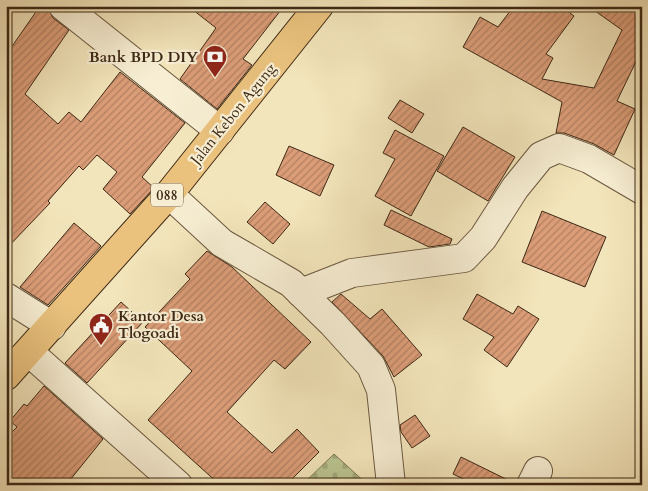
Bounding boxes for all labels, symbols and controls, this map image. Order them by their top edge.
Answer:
bank icon: Bank BPD DIY [202,44,228,78]
place label: Bank BPD DIY [89,47,198,67]
street label: Jalan Kebon Agung [185,59,281,171]
road number: 088 [151,184,183,206]
place label: Kantor Desa Tlogoadi [118,306,204,343]
public building icon: Kantor Desa Tlogoadi [88,312,114,346]

